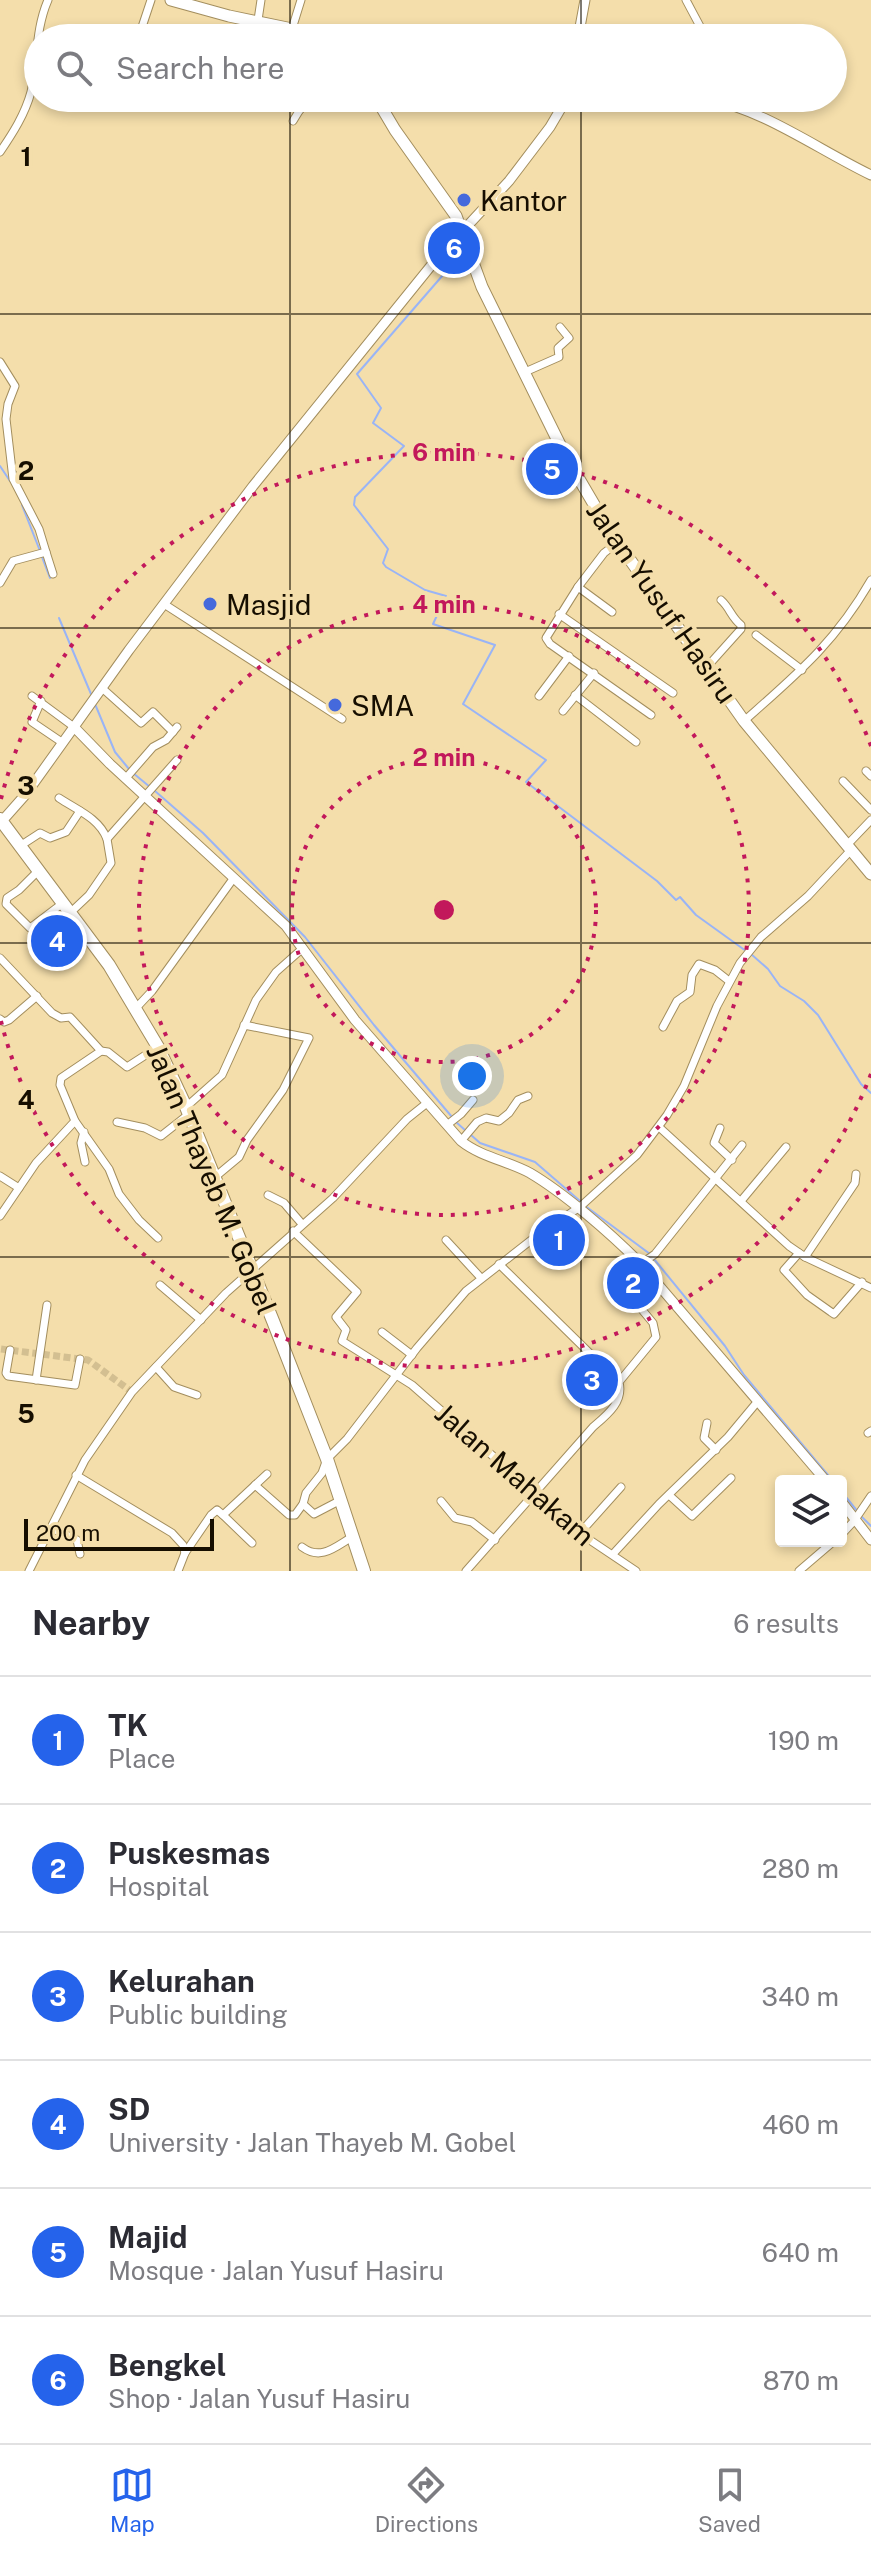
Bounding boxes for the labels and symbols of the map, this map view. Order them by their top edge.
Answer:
text: 1 [20,141,32,172]
place label: Kantor [480,184,567,217]
marker: Kantor [455,191,473,209]
pin: 6 [428,218,480,278]
text: 6 min [412,438,476,466]
pin: 5 [526,439,578,499]
text: 2 [18,455,34,486]
street label: Jalan Yusuf Hasiru [580,495,744,709]
place label: Masjid [226,588,311,621]
text: 4 min [412,590,476,618]
marker: Masjid [201,595,219,613]
place label: SMA [351,689,414,722]
marker: SMA [326,696,344,714]
text: 2 min [413,743,475,771]
text: 3 [17,770,35,801]
centre of rings [430,896,458,924]
pin: 4 [31,911,83,971]
street label: Jalan Thayeb M. Gobel [140,1039,284,1319]
your location [452,1056,492,1096]
text: 4 [17,1084,35,1115]
pin: 1 [533,1210,585,1270]
pin: 2 [607,1253,659,1313]
pin: 3 [566,1350,618,1410]
street label: Jalan Mahakam [429,1396,601,1552]
text: 5 [17,1398,35,1429]
scale bar [24,1515,214,1551]

